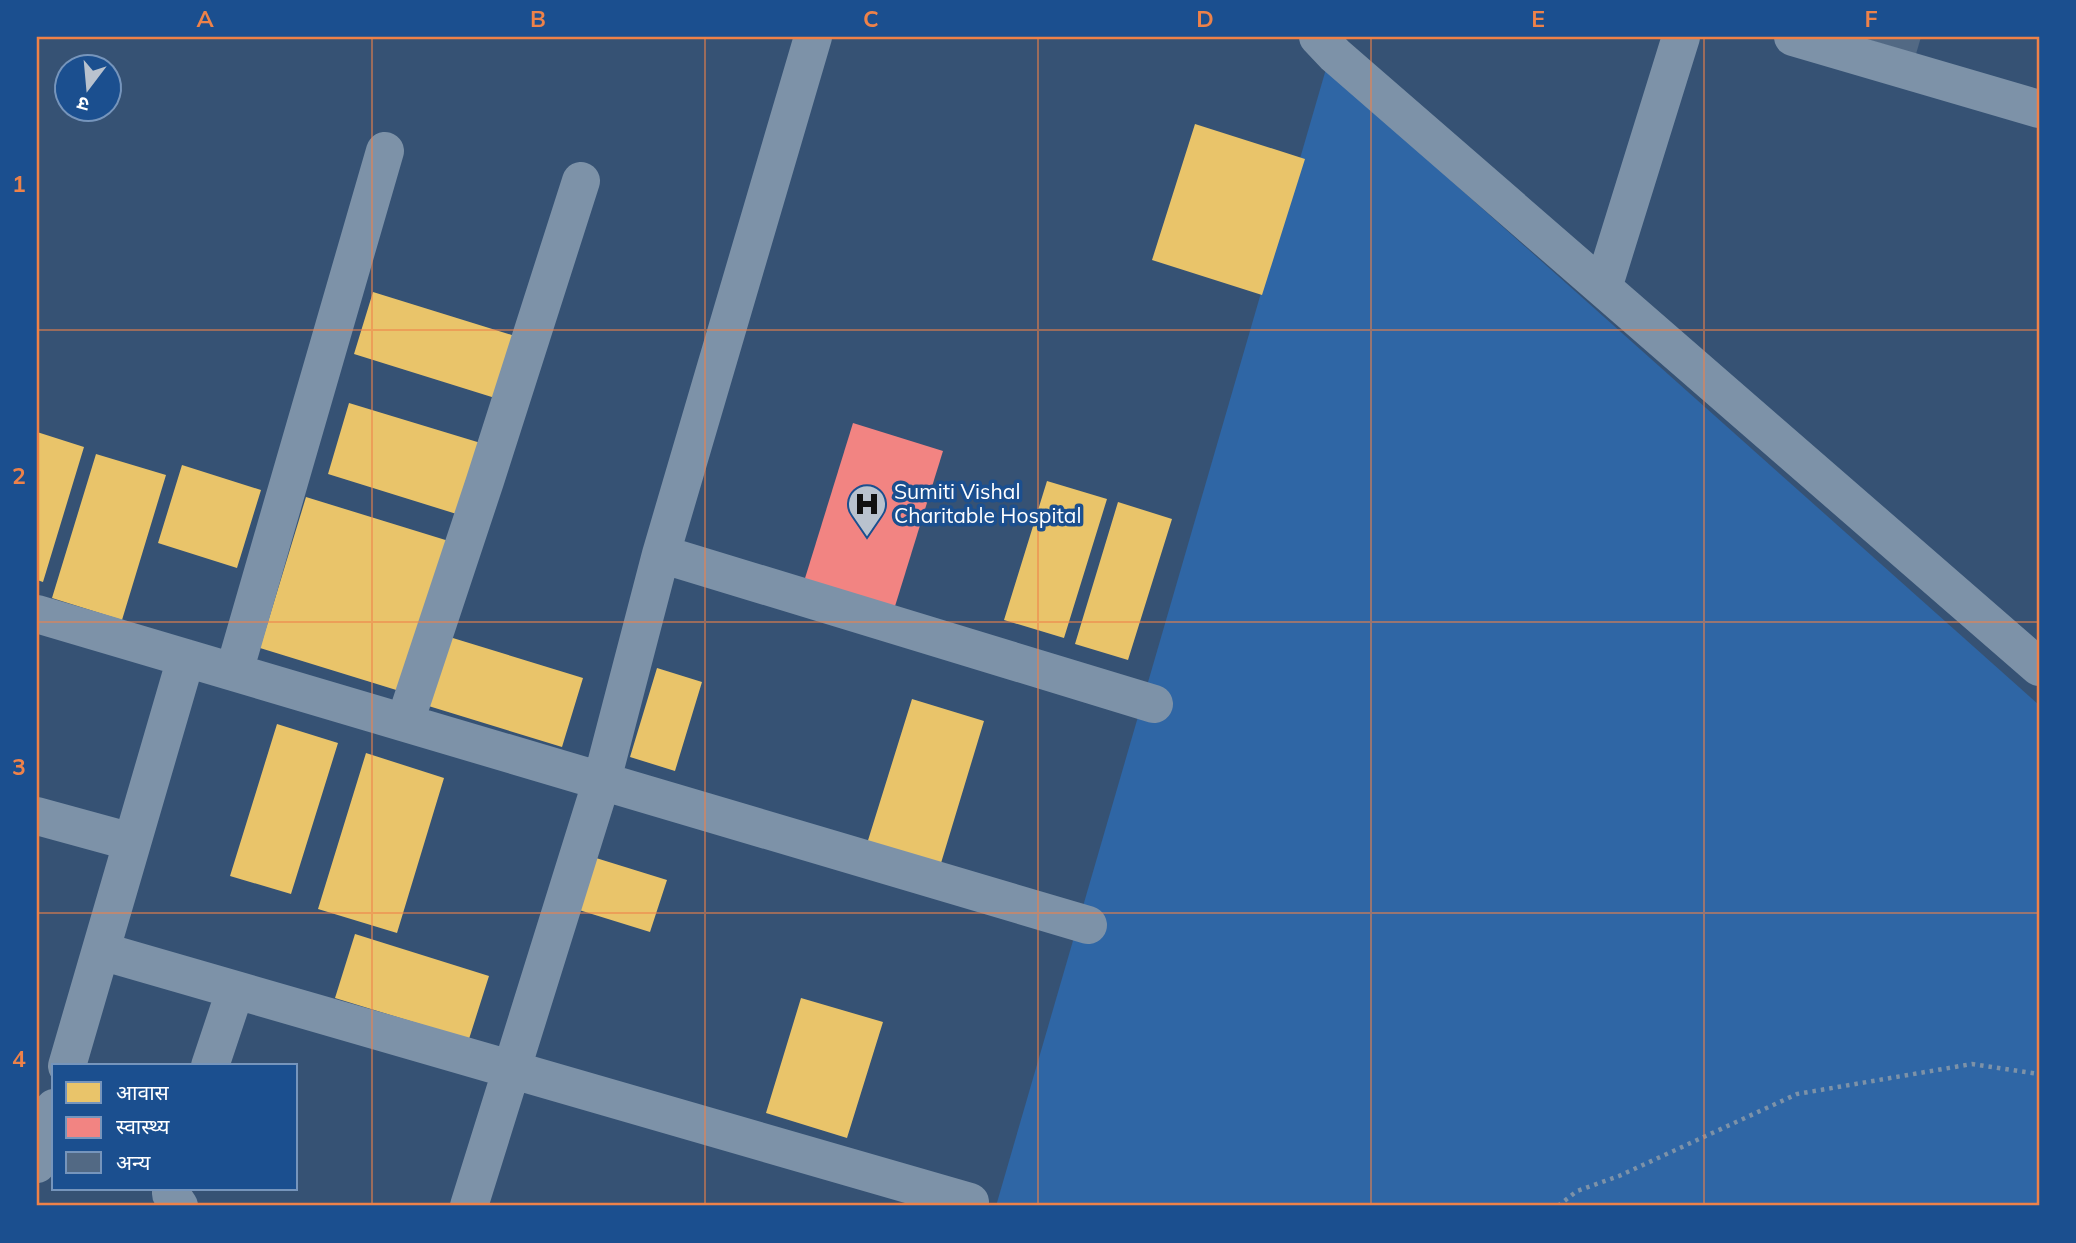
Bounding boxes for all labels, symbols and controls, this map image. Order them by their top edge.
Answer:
text: A [196,4,214,33]
text: B [530,4,546,33]
text: C [863,4,879,33]
text: D [1196,4,1214,33]
text: E [1531,4,1545,33]
text: F [1864,4,1878,33]
north arrow [52,52,122,122]
text: उ [74,91,92,117]
text: 1 [12,169,26,198]
text: 2 [12,461,26,490]
place label: Sumiti Vishal Charitable Hospital [894,478,1081,528]
hospital icon: Sumiti Vishal Charitable Hospital [846,483,888,538]
text: 3 [12,752,26,781]
text: 4 [12,1044,26,1073]
legend [52,1064,298,1190]
text: आवास [116,1079,170,1105]
text: स्वास्थ्य [116,1113,170,1139]
text: अन्य [116,1149,151,1175]

